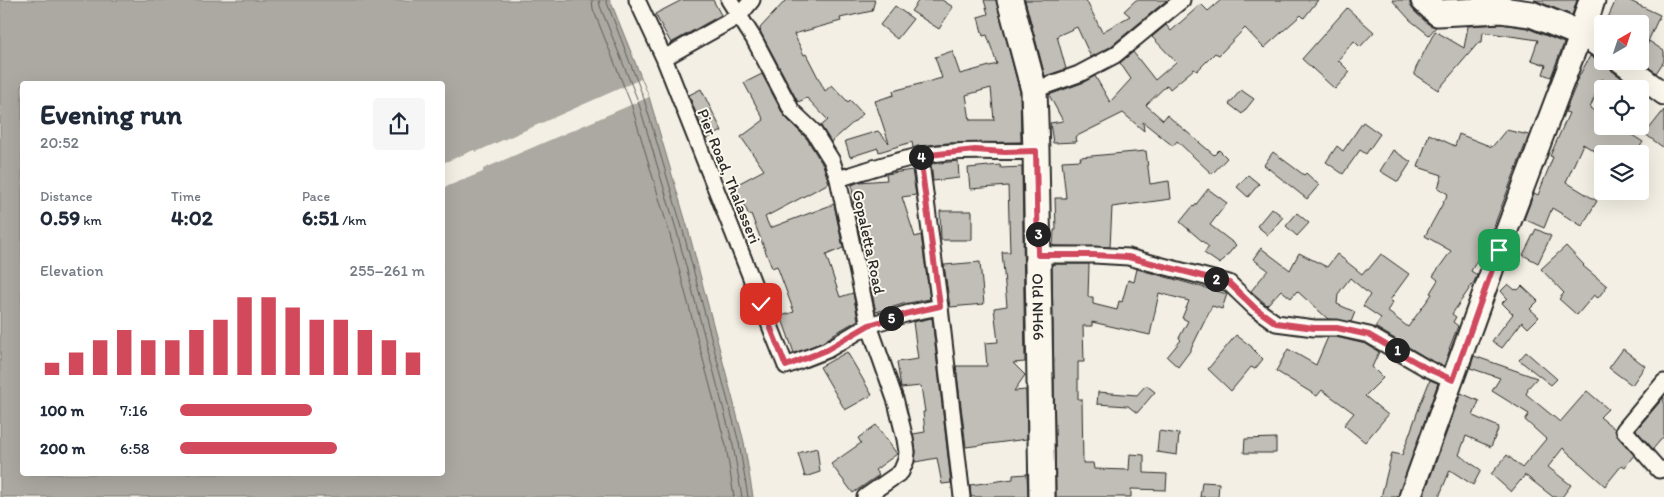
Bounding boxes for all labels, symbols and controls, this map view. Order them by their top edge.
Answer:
north arrow [1594,15,1649,70]
map controls [1594,15,1649,200]
button: locate [1594,80,1649,135]
text: Evening run [40,97,182,131]
button: share [373,98,425,150]
street label: Pier Road, Thalasseri [693,106,765,246]
text: 20:52 [40,133,79,152]
pin: 4 [908,144,934,170]
button: layers [1594,145,1649,200]
text: 4 [917,149,926,166]
text: Distance [40,188,92,205]
text: Time [171,188,201,205]
text: Pace [302,188,330,205]
street label: Gopaletta Road [849,188,889,296]
text: 0.59 [40,205,80,230]
text: 4:02 [171,205,213,230]
text: 6:51 [302,205,339,230]
text: km [80,212,102,229]
text: /km [339,212,367,229]
pin: 3 [1026,222,1050,246]
text: 3 [1035,226,1042,243]
pin [1478,229,1520,271]
icon: arrive [1485,236,1513,264]
text: Elevation [40,261,104,280]
text: 255–261 m [349,261,425,280]
pin: 2 [1204,266,1228,292]
text: 2 [1213,271,1220,288]
street label: Old NH66 [1029,273,1049,341]
pin [740,283,782,325]
icon: check [747,290,775,318]
pin: 5 [878,306,904,330]
text: 5 [888,310,895,327]
pin: 1 [1384,338,1410,362]
text: 1 [1394,342,1401,359]
text: 100 m [40,401,84,420]
text: 7:16 [120,401,148,420]
text: 200 m [40,439,85,458]
text: 6:58 [120,439,150,458]

